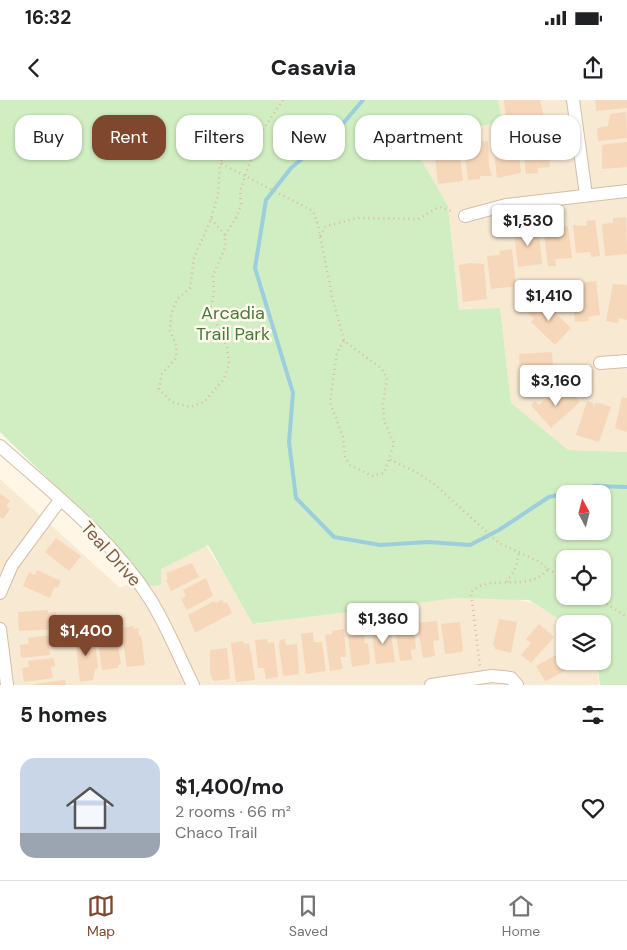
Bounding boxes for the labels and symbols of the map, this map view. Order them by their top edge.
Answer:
pin: $1,530 [487,204,569,247]
pin: $1,410 [508,280,590,322]
park label: Arcadia Trail Park [196,301,270,346]
pin: $3,160 [515,364,597,407]
north arrow [556,485,611,540]
street label: Teal Drive [75,516,147,592]
pin: $1,360 [342,602,424,645]
pin: $1,400 [45,614,127,657]

